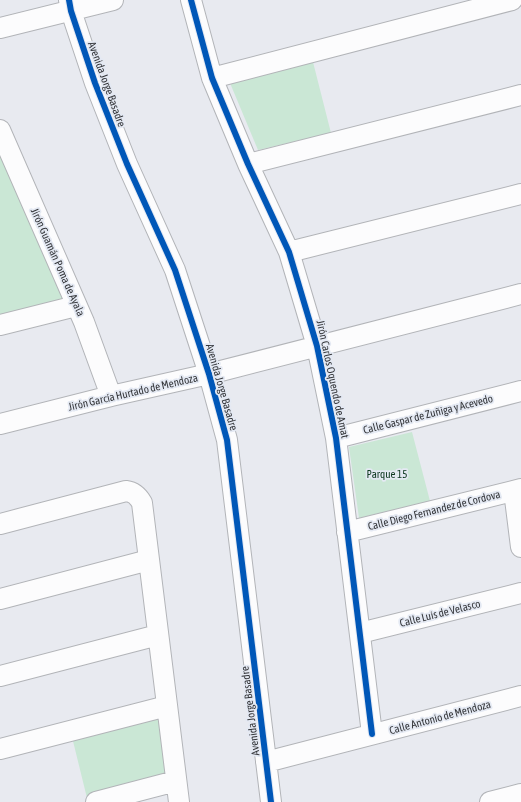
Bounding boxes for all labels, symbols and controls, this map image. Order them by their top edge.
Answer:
street label: Avenida Jorge Basadre [86,40,128,128]
street label: Jirón Guamán Poma de Ayala [29,206,87,318]
street label: Jirón Carlos Oquendo de Amat [315,319,351,439]
street label: Avenida Jorge Basadre [204,342,240,432]
street label: Jirón García Hurtado de Mendoza [67,371,199,413]
street label: Calle Gaspar de Zuñiga y Acevedo [362,392,494,436]
park label: Parque 15 [367,468,407,480]
street label: Calle Diego Fernandez de Cordova [367,488,501,532]
street label: Calle Luis de Velasco [398,597,482,629]
street label: Avenida Jorge Basadre [239,666,261,756]
street label: Calle Antonio de Mendoza [388,698,492,736]

